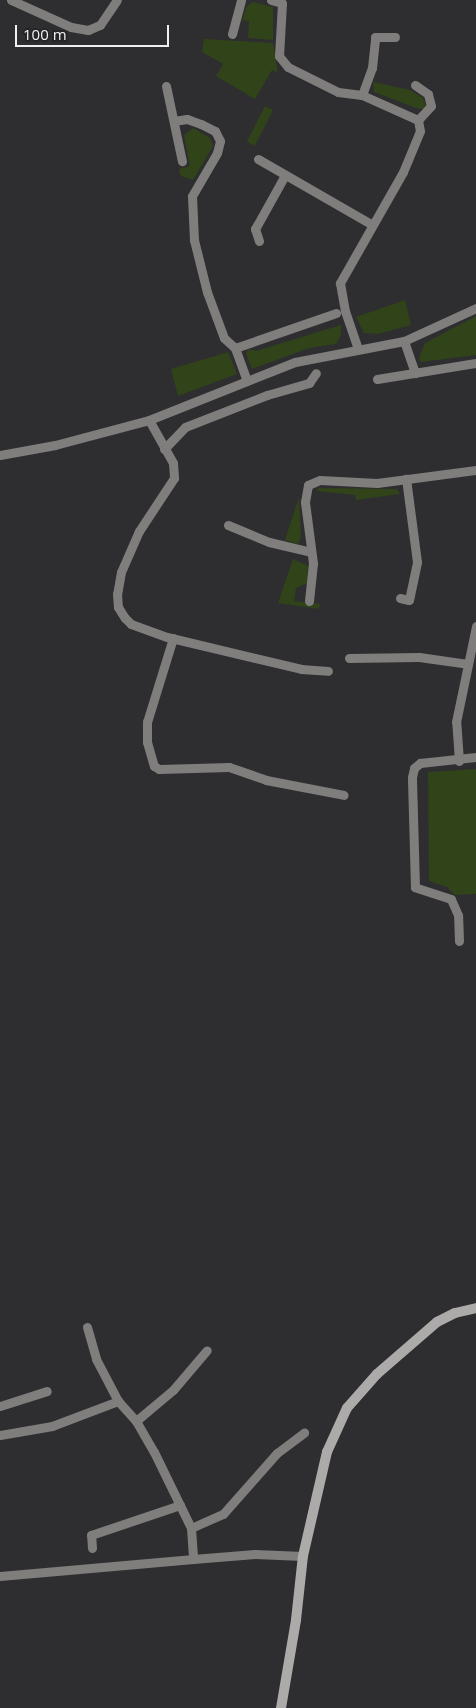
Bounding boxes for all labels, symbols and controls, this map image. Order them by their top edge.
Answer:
scale bar [18,15,171,47]
text: 100 m [23,24,67,44]

